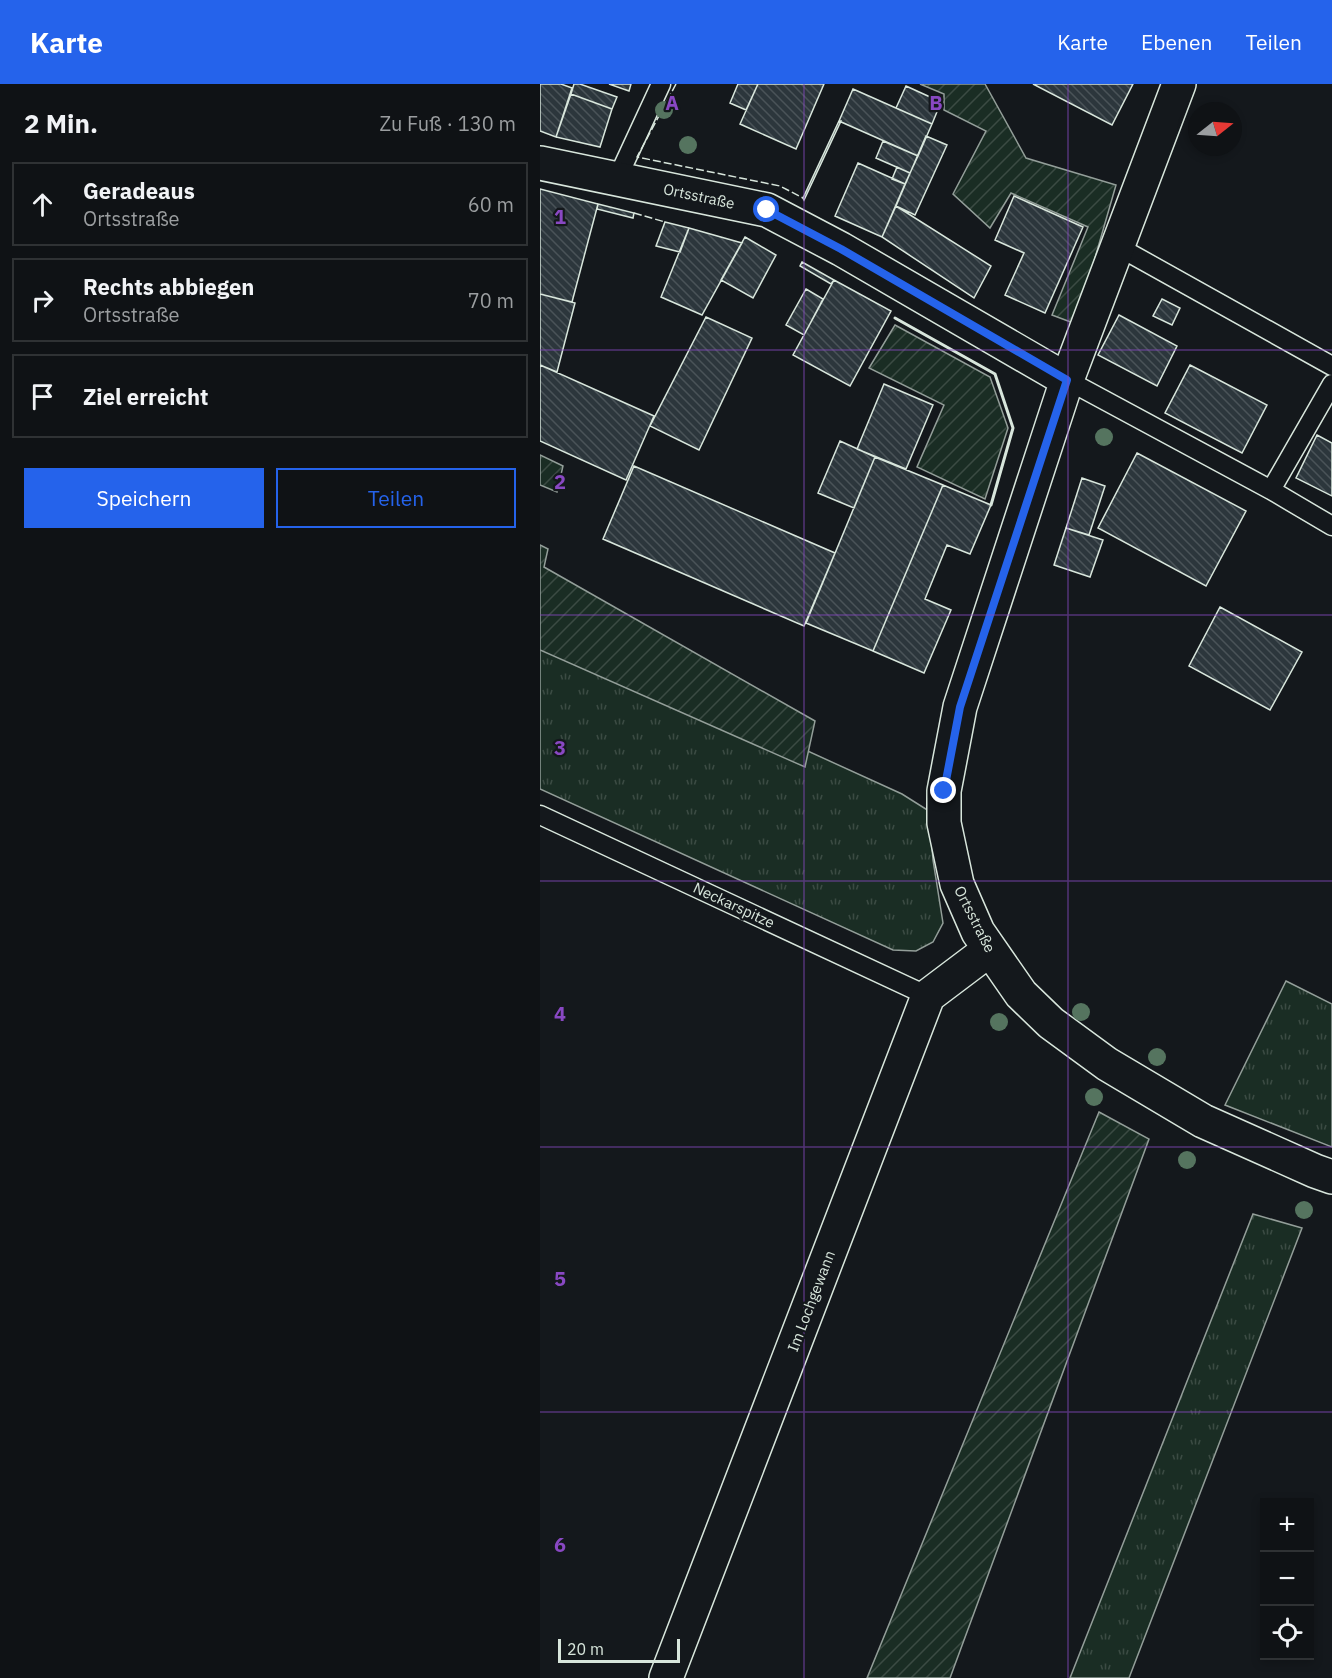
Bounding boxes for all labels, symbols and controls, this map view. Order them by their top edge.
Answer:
text: Karte [30,24,103,61]
text: Karte [1057,28,1108,56]
text: Ebenen [1141,28,1212,56]
text: Teilen [1245,28,1302,56]
text: A [665,89,679,116]
text: B [929,89,943,116]
north arrow [1188,102,1242,156]
text: 2 Min. [24,106,98,140]
text: Zu Fuß · 130 m [379,110,516,137]
text: Geradeaus [83,176,195,205]
street label: Ortsstraße [662,179,736,213]
icon: ahead [26,188,59,221]
text: 60 m [468,191,514,218]
route start [753,196,779,222]
text: 1 [554,203,566,230]
text: Ortsstraße [83,205,180,232]
text: Rechts abbiegen [83,272,254,301]
icon: right [26,284,59,317]
text: 70 m [468,287,514,314]
text: Ortsstraße [83,301,180,328]
icon: arrive [26,380,59,413]
text: Ziel erreicht [83,382,208,411]
button: Speichern [24,468,264,528]
button: Teilen [276,468,516,528]
text: 2 [554,468,566,495]
text: 3 [554,734,566,761]
route end [930,777,956,803]
street label: Neckarspitze [690,878,778,932]
street label: Ortsstraße [950,882,1000,956]
text: 4 [554,1000,566,1027]
street label: Im Lochgewann [783,1248,839,1354]
text: 5 [554,1265,566,1292]
map controls [1260,1498,1314,1660]
button: + [1260,1498,1314,1552]
text: 6 [554,1531,566,1558]
button: − [1260,1552,1314,1606]
button: locate [1260,1606,1314,1660]
scale bar [558,1636,680,1664]
text: 20 m [567,1639,604,1659]

